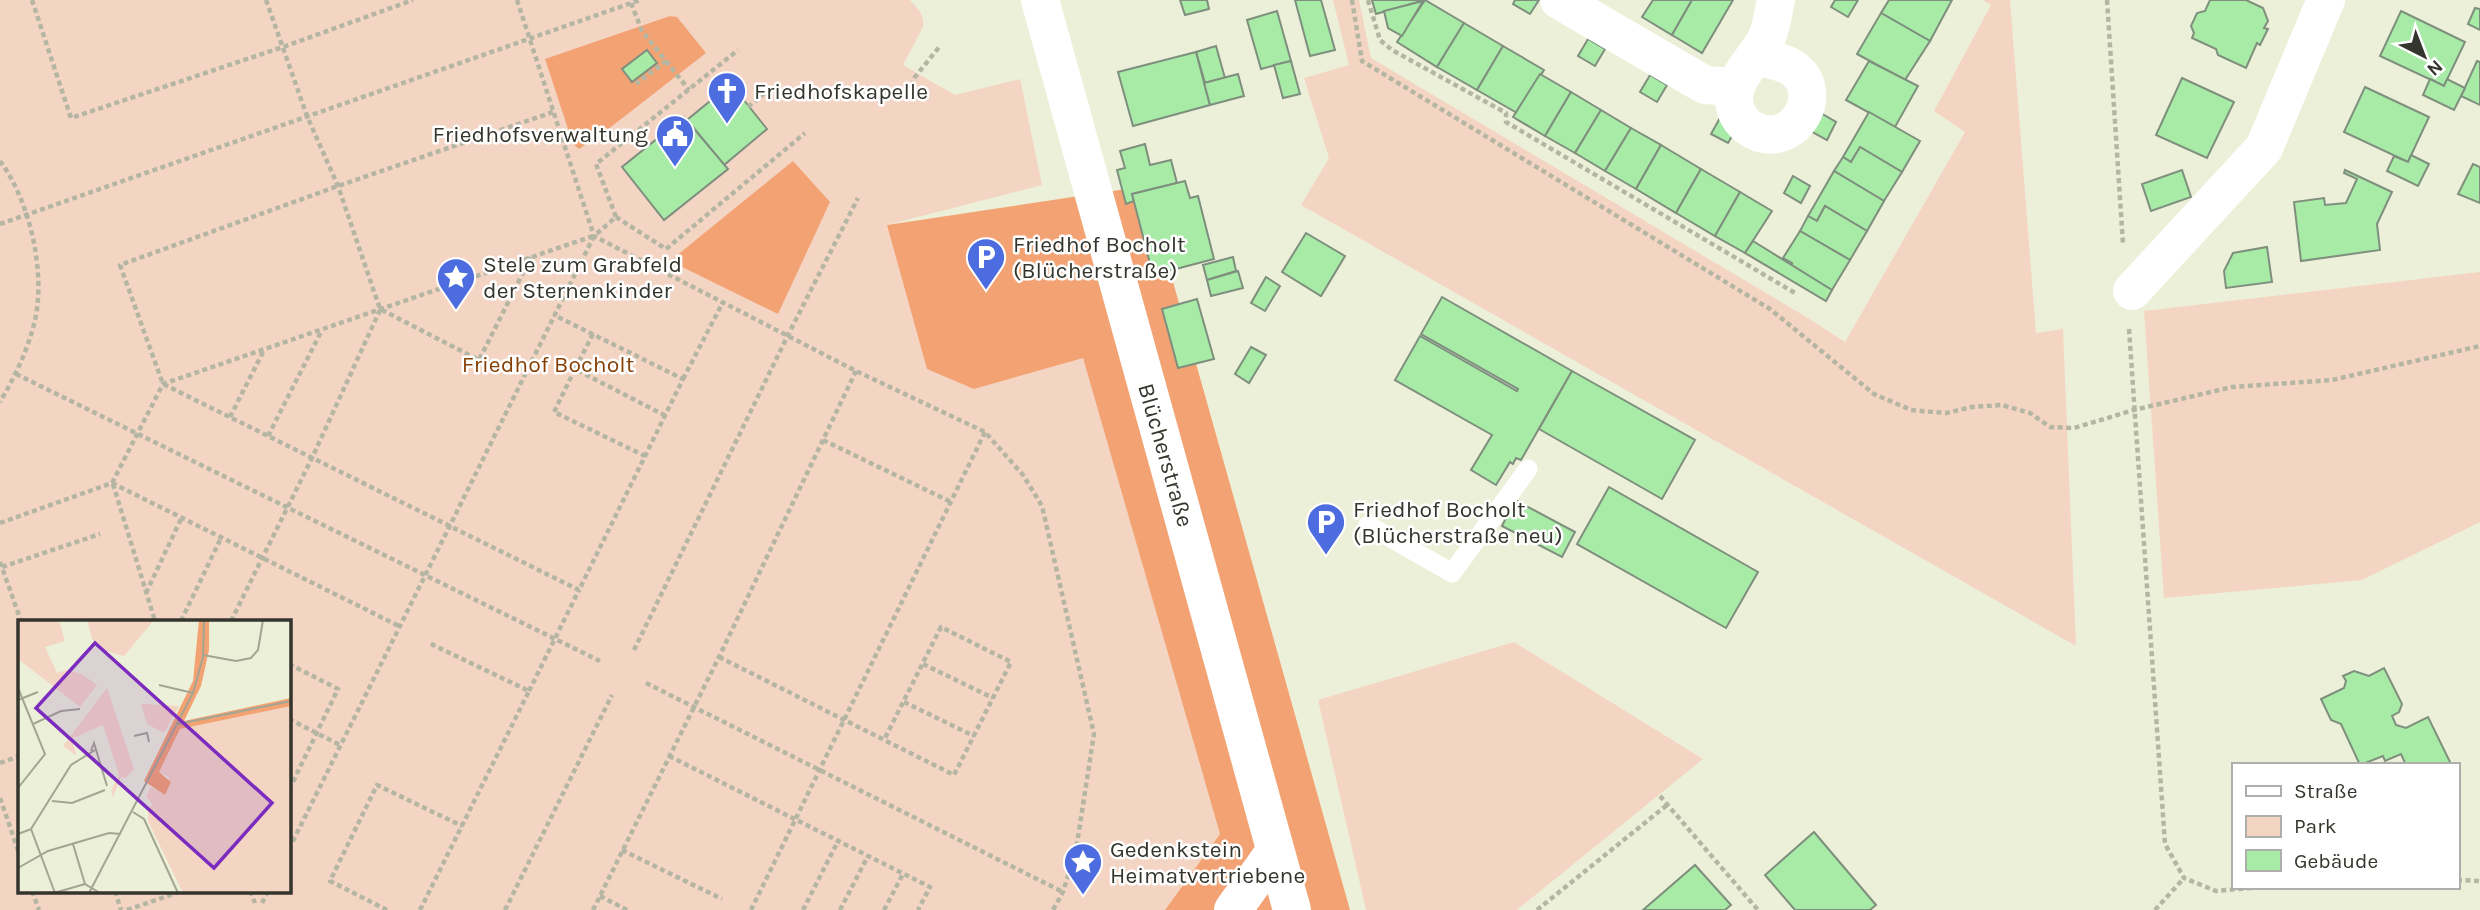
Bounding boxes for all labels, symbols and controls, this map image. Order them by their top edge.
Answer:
north arrow [2389,21,2459,91]
text: N [2422,55,2447,81]
church icon: Friedhofskapelle [706,70,748,125]
place label: Friedhofskapelle [754,78,928,105]
public building icon: Friedhofsverwaltung [654,113,696,168]
place label: Friedhofsverwaltung [433,121,648,148]
place label: Friedhof Bocholt (Blücherstraße) [1013,231,1186,284]
parking icon: Friedhof Bocholt (Blücherstraße) [965,236,1007,291]
place label: Stele zum Grabfeld der Sternenkinder [483,251,682,304]
place icon: Stele zum Grabfeld der Sternenkinder [435,256,477,311]
park label: Friedhof Bocholt [462,351,635,378]
street label: Blücherstraße [1132,380,1199,530]
place label: Friedhof Bocholt (Blücherstraße neu) [1353,496,1563,549]
parking icon: Friedhof Bocholt (Blücherstraße neu) [1305,501,1347,556]
inset map [18,620,290,892]
legend [2232,763,2459,889]
text: Straße [2294,779,2357,803]
text: Park [2294,814,2337,838]
place label: Gedenkstein Heimatvertriebene [1110,836,1305,889]
place icon: Gedenkstein Heimatvertriebene [1062,841,1104,896]
text: Gebäude [2294,849,2378,873]

